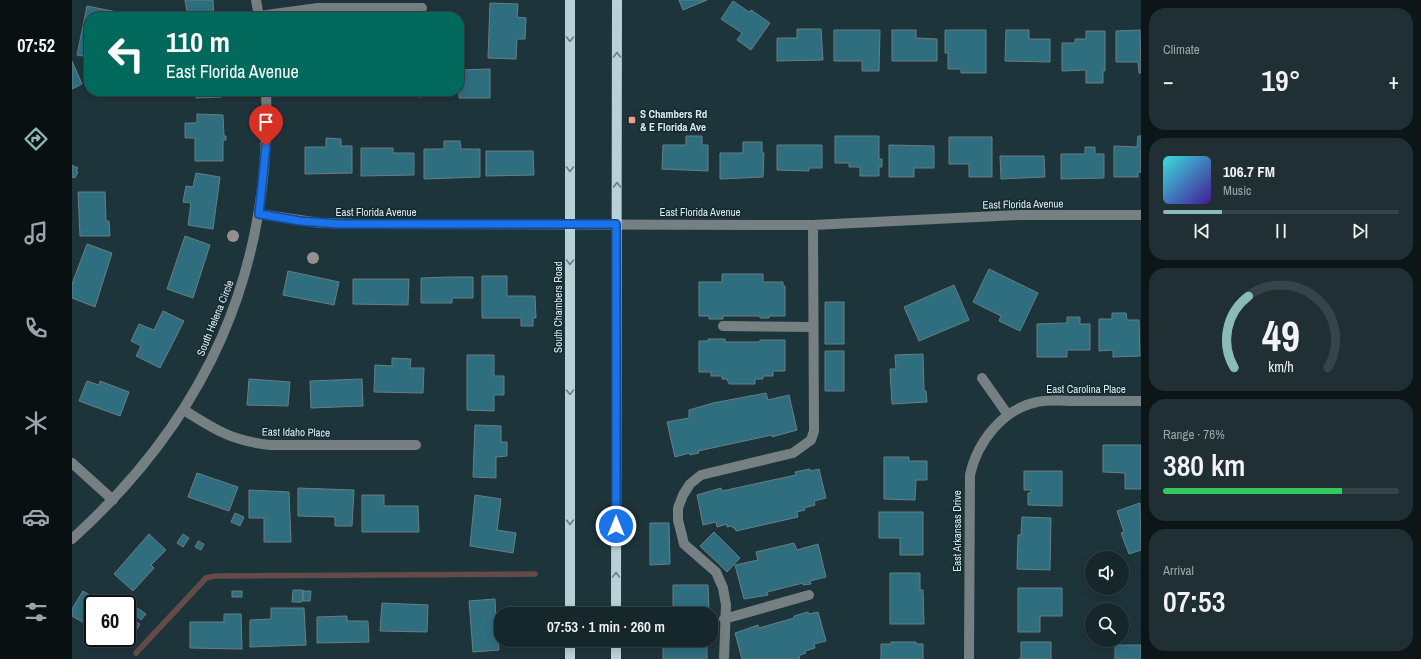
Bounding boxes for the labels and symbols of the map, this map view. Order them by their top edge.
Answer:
one-way arrow [566,36,574,42]
one-way arrow [613,52,621,58]
pin [249,105,283,146]
place label: S Chambers Rd & E Florida Ave [640,107,707,134]
marker: S Chambers Rd & E Florida Ave [627,115,637,125]
one-way arrow [566,166,574,172]
one-way arrow [613,182,621,188]
street label: East Florida Avenue [982,196,1064,212]
street label: East Florida Avenue [335,205,417,219]
street label: East Florida Avenue [659,205,741,219]
one-way arrow [566,259,574,265]
street label: South Chambers Road [551,261,565,353]
street label: South Helena Circle [193,278,237,358]
street label: East Carolina Place [1046,382,1126,396]
one-way arrow [566,389,574,395]
street label: East Idaho Place [262,424,330,440]
street label: East Arkansas Drive [950,490,964,572]
position arrow [595,505,637,547]
one-way arrow [566,519,574,525]
one-way arrow [612,572,620,578]
speed limit sign: 60 [84,595,136,647]

